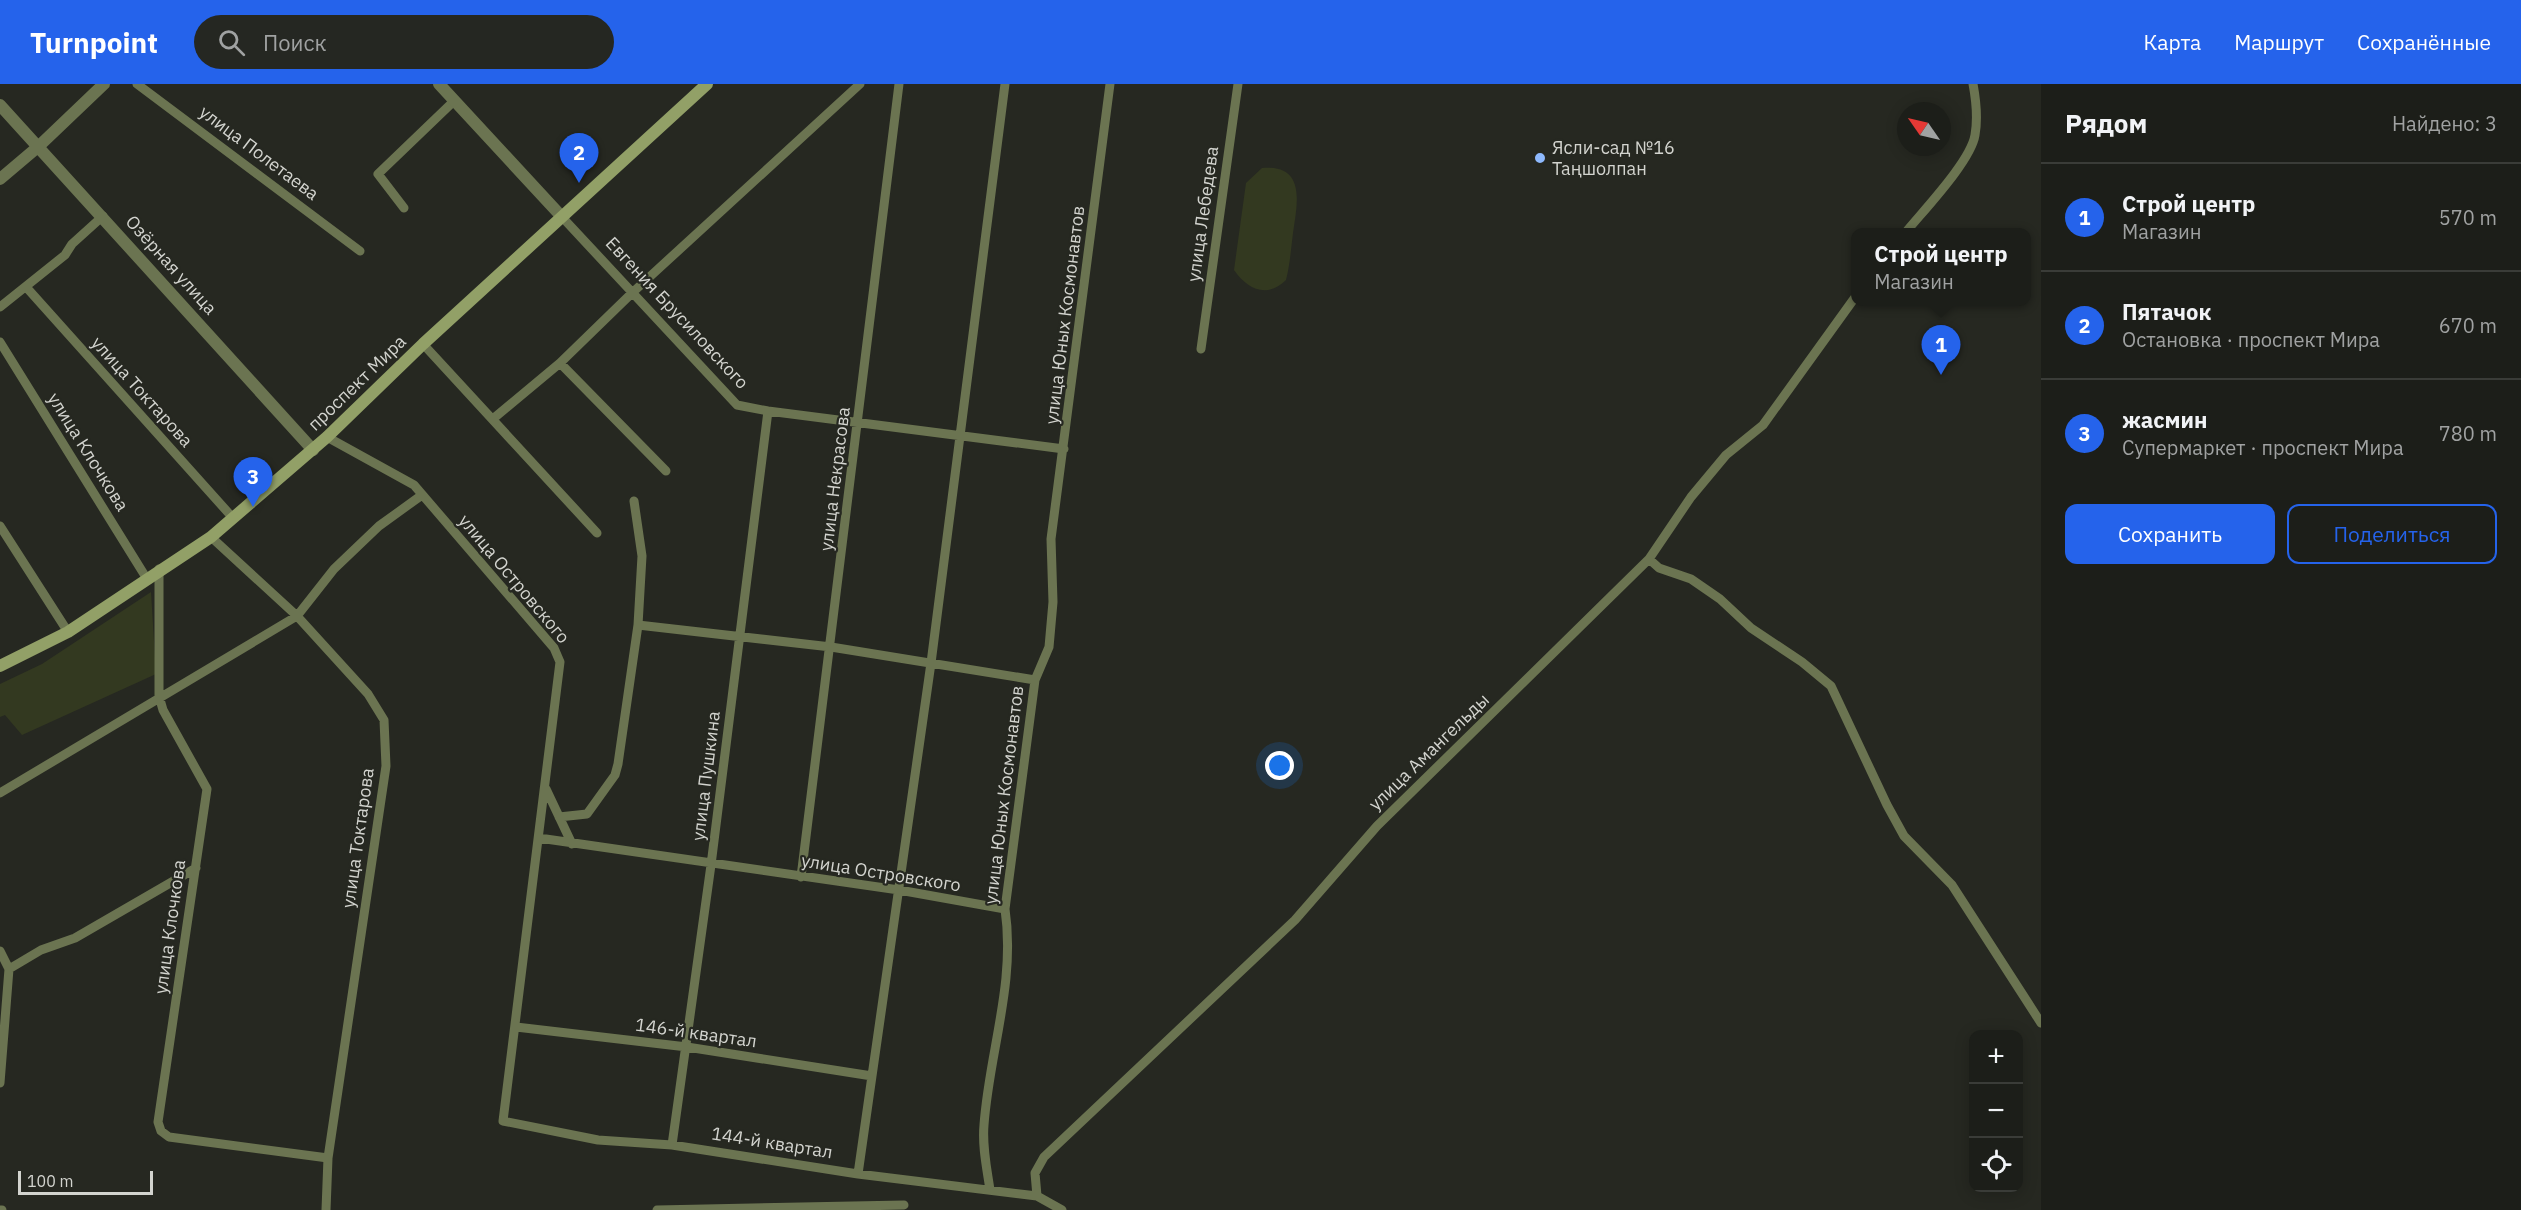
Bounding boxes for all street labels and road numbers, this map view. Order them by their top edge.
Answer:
street label: улица Полетаева [195,100,324,205]
street label: улица Лебедева [1182,144,1223,283]
street label: улица Юных Космонавтов [1040,204,1089,426]
street label: Озёрная улица [121,210,222,319]
street label: Евгения Брусиловского [601,232,754,394]
street label: проспект Мира [303,330,411,435]
street label: улица Токтарова [87,332,198,452]
street label: улица Клочкова [43,388,134,516]
street label: улица Некрасова [814,405,855,552]
street label: улица Островского [454,509,575,648]
street label: улица Юных Космонавтов [979,684,1028,906]
street label: улица Амангельды [1363,688,1494,815]
street label: улица Пушкина [686,709,725,842]
street label: улица Токтарова [336,766,379,909]
street label: улица Островского [800,849,963,896]
street label: улица Клочкова [149,858,190,996]
street label: 146-й квартал [634,1013,758,1052]
street label: 144-й квартал [710,1122,834,1163]

